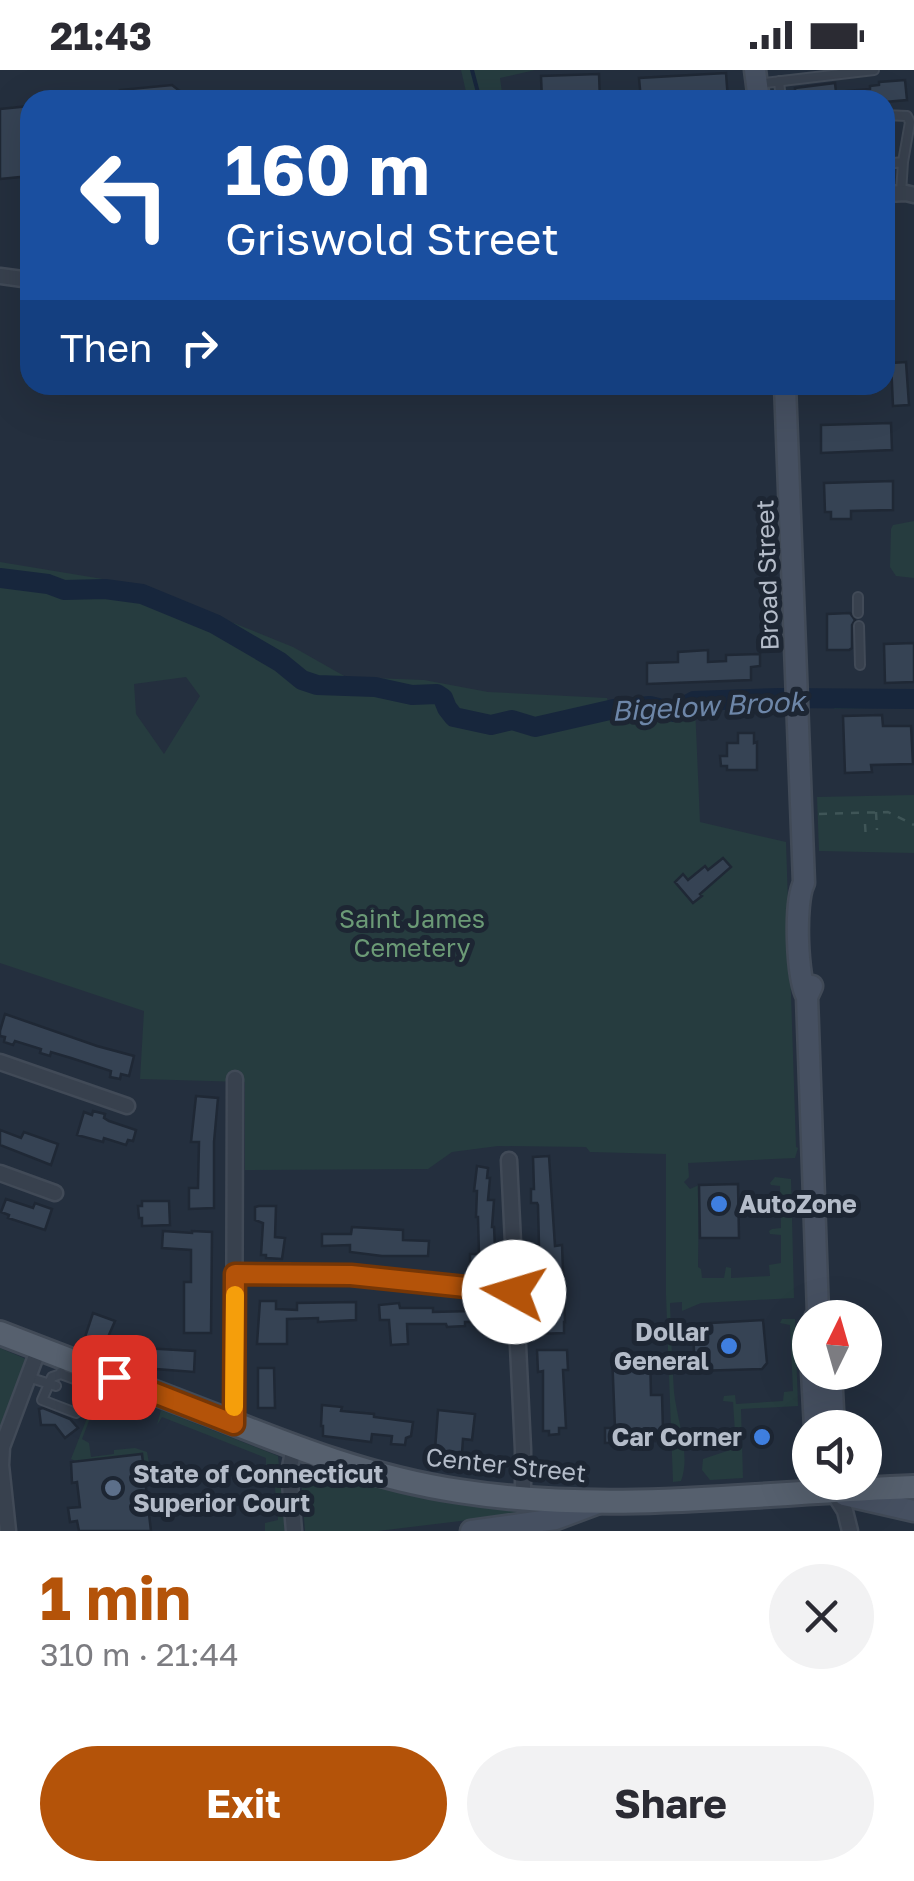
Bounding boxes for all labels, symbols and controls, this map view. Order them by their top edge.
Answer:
text: 21:43 [50,13,152,58]
text: 160 m [225,126,430,210]
icon: left [60,130,190,260]
text: Griswold Street [225,211,559,265]
icon: right [172,320,227,375]
text: Then [60,325,152,370]
street label: Broad Street [748,499,785,651]
water label: Bigelow Brook [611,684,809,727]
park label: Saint James Cemetery [339,903,485,963]
place label: AutoZone [739,1188,857,1219]
marker: AutoZone [708,1193,730,1215]
position arrow [462,1240,566,1344]
north arrow [792,1300,882,1390]
map controls [792,1300,882,1500]
place label: Dollar General [614,1316,709,1376]
pin [72,1335,157,1420]
marker: Dollar General [718,1335,740,1357]
icon: arrive [87,1350,142,1405]
button: sound [792,1410,882,1500]
place label: Car Corner [612,1421,742,1452]
marker: Car Corner [751,1426,773,1448]
street label: Center Street [424,1441,588,1488]
place label: State of Connecticut Superior Court [133,1458,383,1518]
marker: State of Connecticut Superior Court [102,1477,124,1499]
text: 1 min [40,1561,191,1633]
button: close [769,1564,874,1669]
text: 310 m · 21:44 [40,1635,239,1673]
button: Exit [40,1746,447,1861]
button: Share [467,1746,874,1861]

